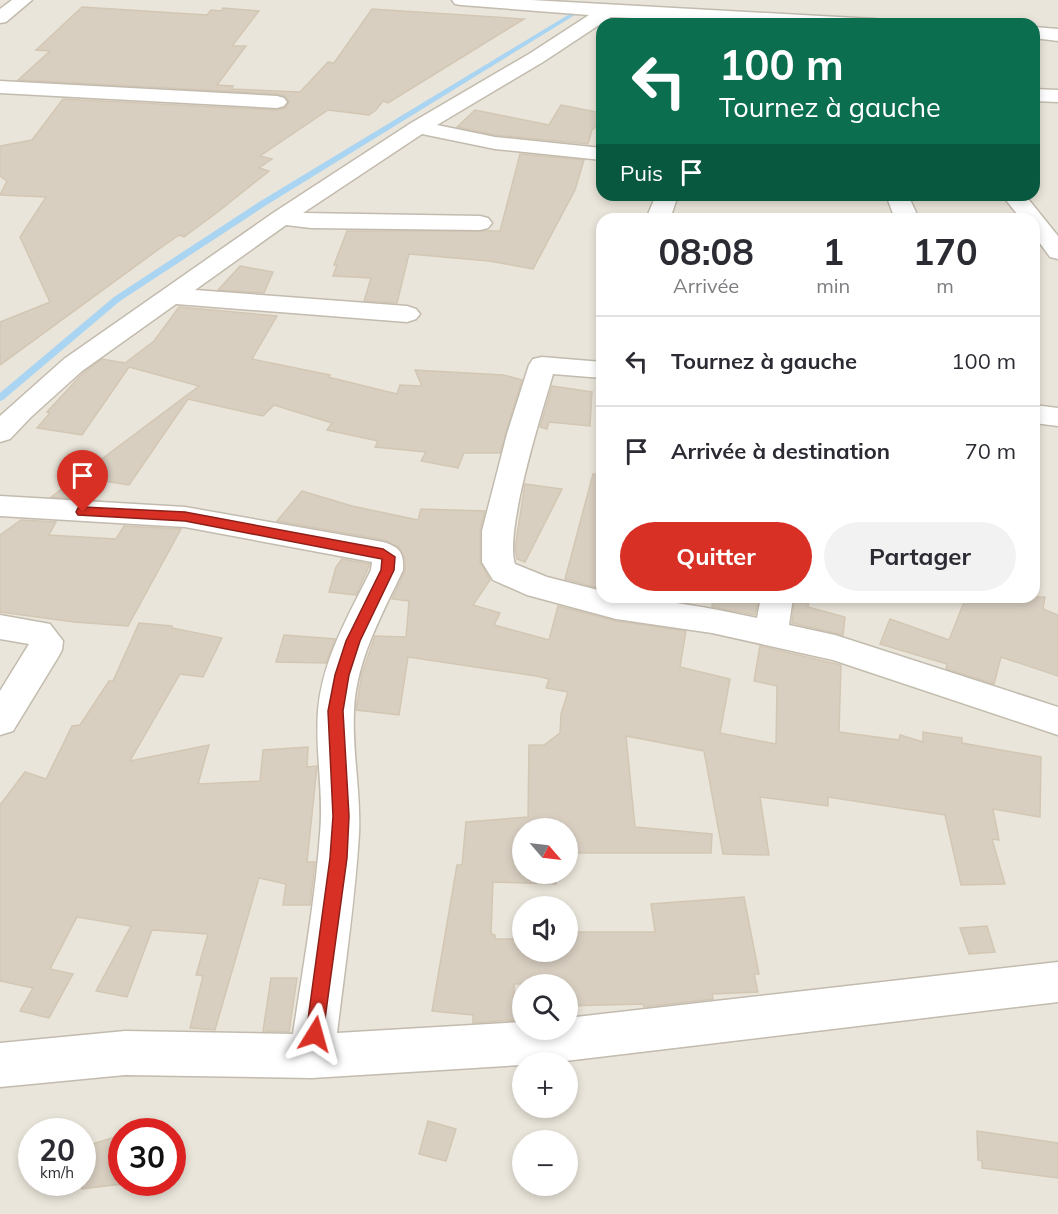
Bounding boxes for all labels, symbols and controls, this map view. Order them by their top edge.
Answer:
text: 100 m [719,38,844,91]
icon: left [620,42,698,120]
text: Tournez à gauche [719,90,941,124]
icon: arrive [675,156,708,189]
text: Puis [620,159,663,187]
text: 08:08 [658,229,754,274]
text: 1 [822,229,844,274]
text: 170 [913,229,978,274]
text: Arrivée [673,273,739,298]
text: min [816,273,850,298]
text: m [936,273,954,298]
icon: left [620,345,653,378]
text: Tournez à gauche [671,347,857,375]
text: 100 m [951,347,1016,375]
icon: arrive [620,435,653,468]
text: Arrivée à destination [671,437,890,465]
text: 70 m [965,437,1016,465]
pin [57,450,108,512]
icon: arrive [66,459,99,492]
button: Quitter [620,522,812,591]
button: Partager [824,522,1016,591]
north arrow [512,818,578,884]
map controls [512,818,578,1196]
button: sound [512,896,578,962]
button: search [512,974,578,1040]
position arrow [283,1002,347,1066]
button: + [512,1052,578,1118]
speed limit sign: 30 [108,1118,186,1196]
button: − [512,1130,578,1196]
text: 20 [39,1131,75,1169]
text: km/h [40,1163,74,1182]

